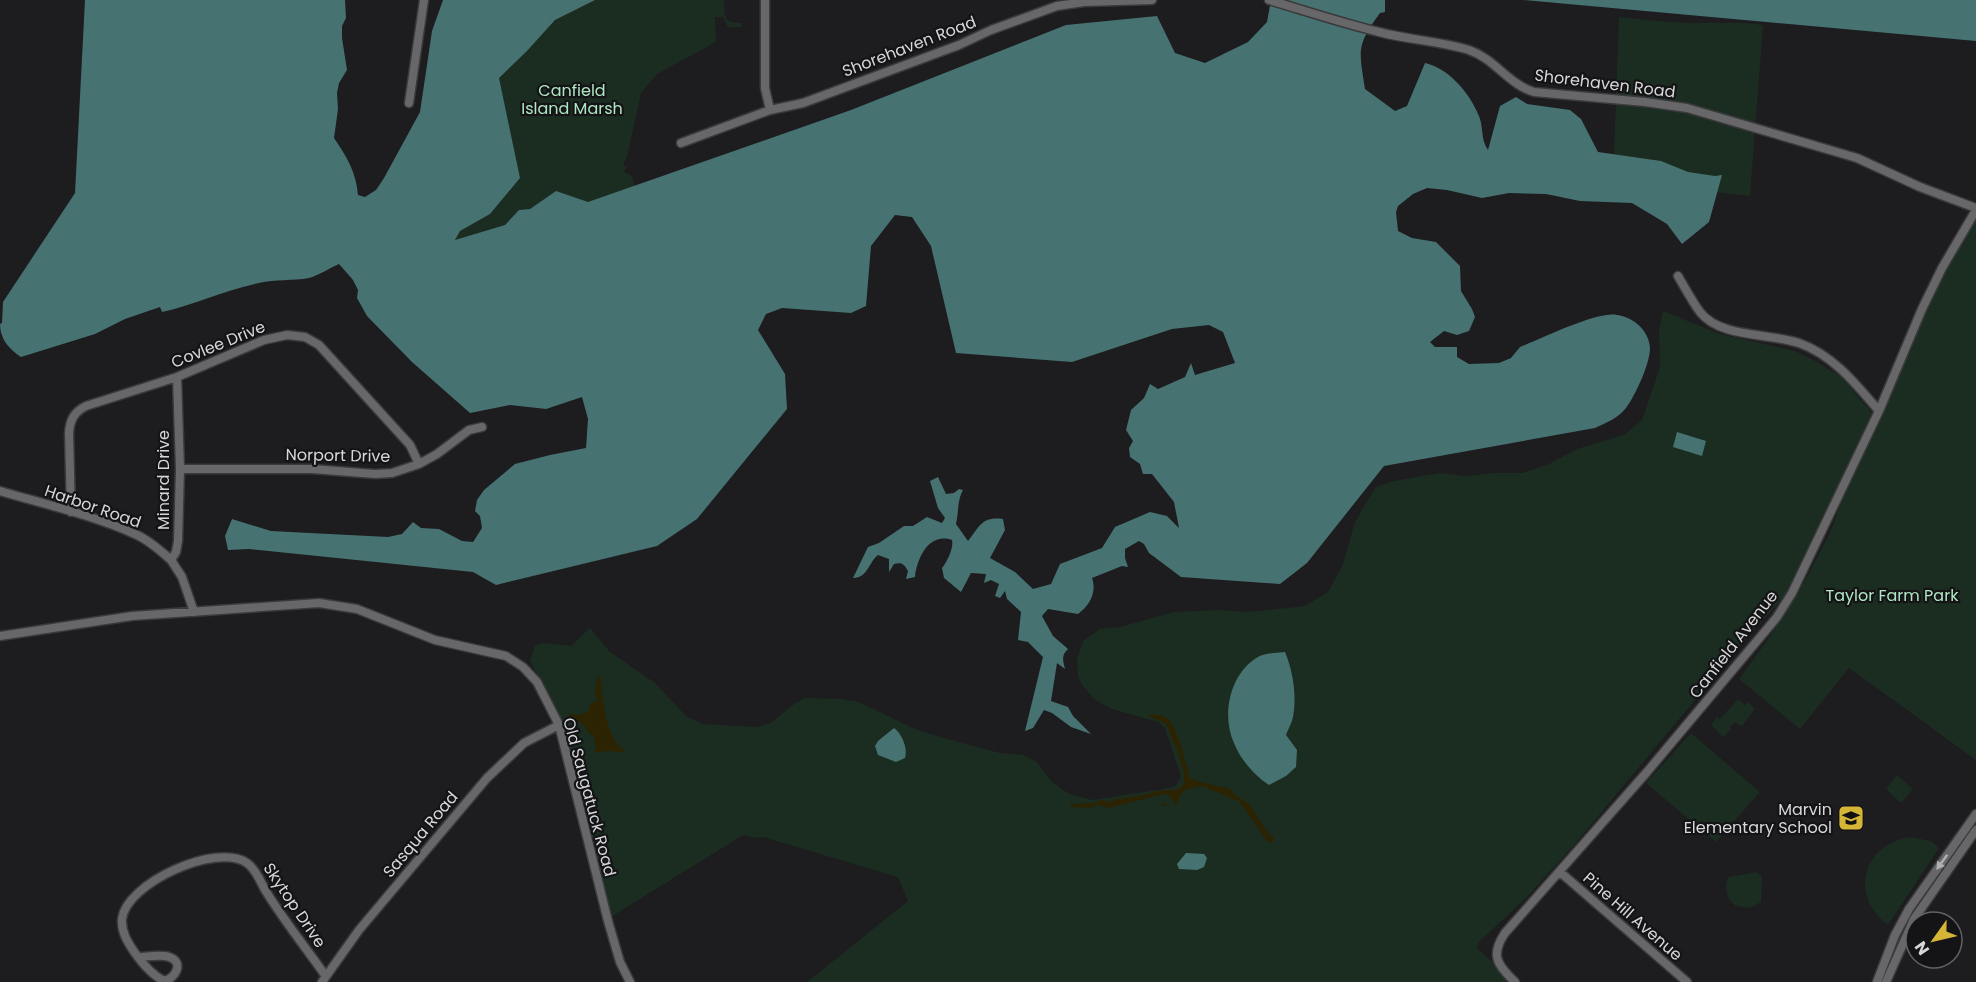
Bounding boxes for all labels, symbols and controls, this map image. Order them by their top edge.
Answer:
street label: Shorehaven Road [839,10,980,83]
street label: Shorehaven Road [1533,63,1677,104]
park label: Canfield Island Marsh [521,79,623,120]
street label: Covlee Drive [168,315,269,374]
street label: Minard Drive [152,430,175,530]
street label: Norport Drive [285,443,391,468]
street label: Harbor Road [41,479,144,534]
park label: Taylor Farm Park [1826,584,1959,607]
street label: Canfield Avenue [1684,585,1783,703]
street label: Old Saugatuck Road [557,715,622,879]
street label: Sasqua Road [377,786,463,882]
place label: Marvin Elementary School [1684,798,1832,839]
school or university icon: Marvin Elementary School [1836,803,1866,833]
one-way arrow [1937,854,1948,870]
street label: Skytop Drive [258,858,332,952]
street label: Pine Hill Avenue [1578,867,1687,966]
north arrow [1904,910,1964,970]
text: N [1909,937,1935,960]

